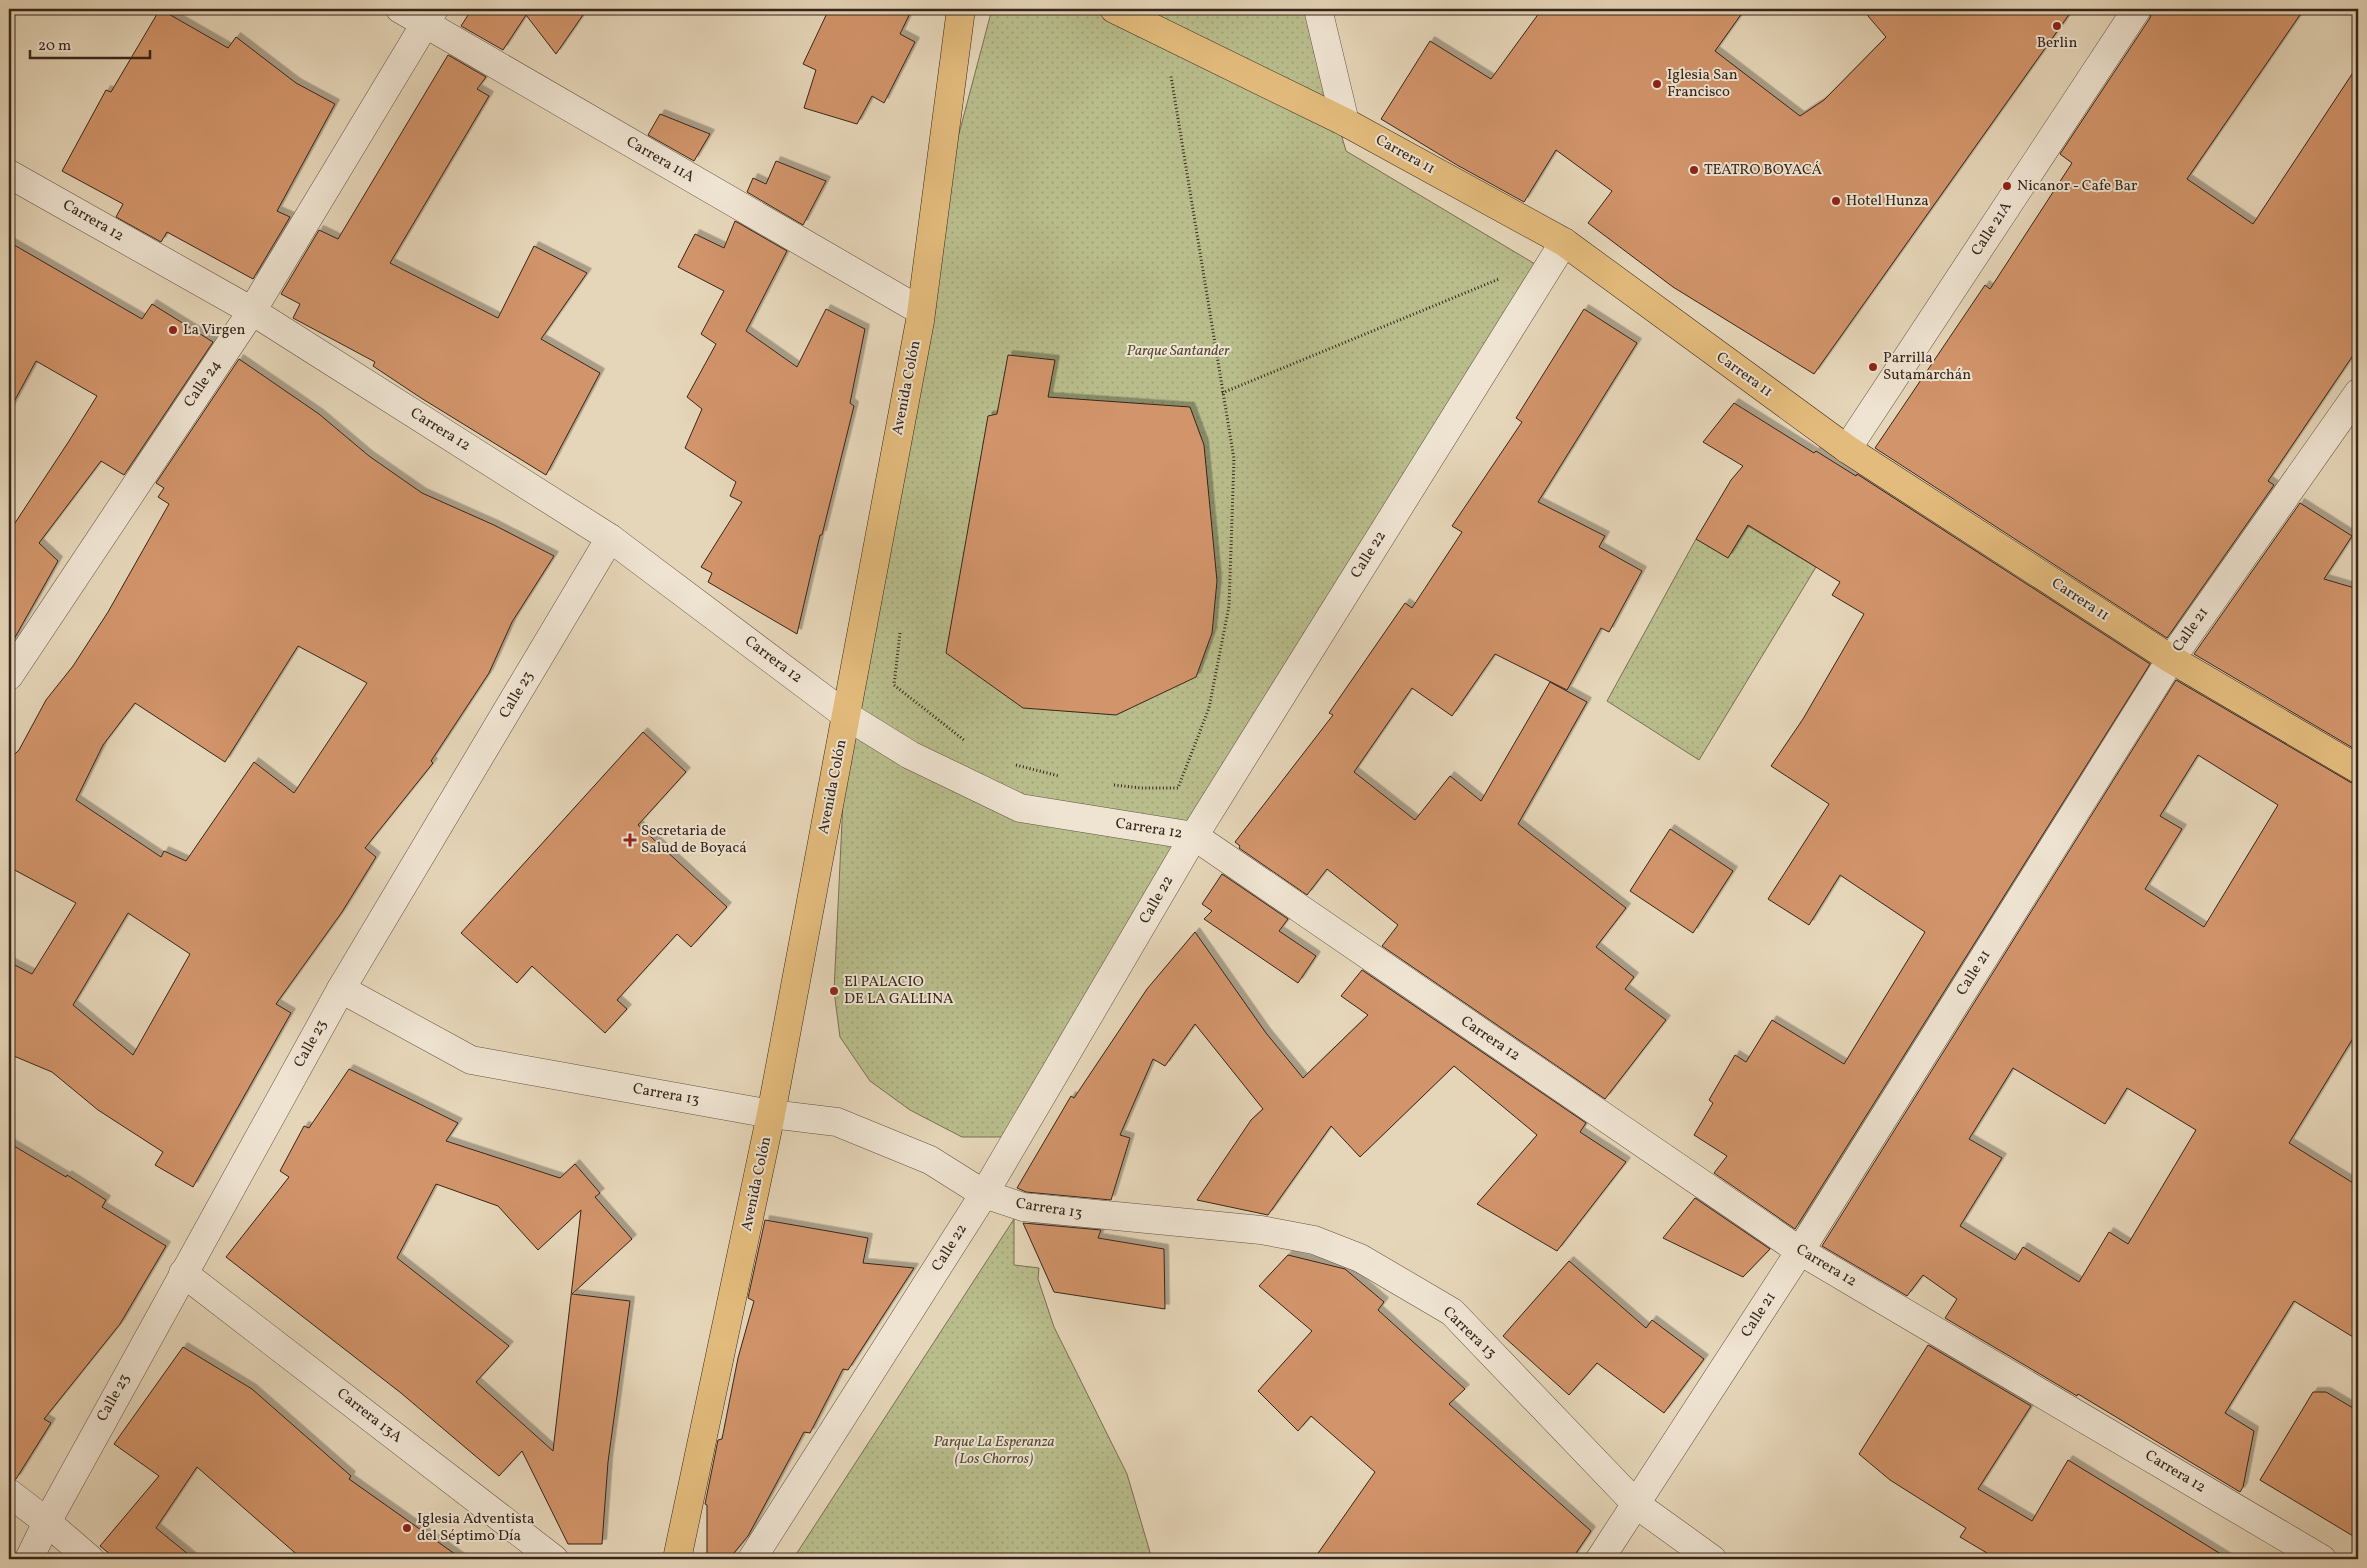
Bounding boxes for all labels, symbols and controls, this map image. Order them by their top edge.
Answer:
marker: Berlin [2051,20,2063,32]
scale bar [30,28,150,60]
place label: Berlin [2037,33,2077,54]
text: 20 m [38,36,71,57]
place label: Iglesia San Francisco [1667,65,1738,103]
marker: Iglesia San Francisco [1651,78,1663,90]
street label: Carrera 11 [1371,130,1439,180]
street label: Carrera 11A [622,132,698,188]
place label: TEATRO BOYACÁ [1704,160,1822,181]
marker: TEATRO BOYACÁ [1688,164,1700,176]
place label: Nicanor - Cafe Bar [2017,176,2137,197]
marker: Nicanor - Cafe Bar [2001,180,2013,192]
place label: Hotel Hunza [1846,191,1929,212]
street label: Carrera 12 [58,195,128,247]
marker: Hotel Hunza [1830,195,1842,207]
street label: Calle 21A [1967,197,2018,260]
place label: La Virgen [183,320,246,341]
marker: La Virgen [167,324,179,336]
street label: Avenida Colón [888,339,926,437]
park label: Parque Santander [1126,341,1230,362]
street label: Carrera 11 [1711,347,1777,403]
place label: Parrilla Sutamarchán [1883,348,1971,386]
street label: Calle 24 [180,356,227,412]
marker: Parrilla Sutamarchán [1867,361,1879,373]
street label: Carrera 12 [406,403,474,457]
street label: Calle 22 [1346,527,1392,583]
street label: Carrera 11 [2047,573,2113,627]
street label: Calle 21 [2168,603,2214,657]
street label: Carrera 12 [740,631,806,689]
street label: Calle 23 [495,667,539,723]
street label: Avenida Colón [814,738,852,836]
street label: Carrera 12 [1114,813,1184,845]
place label: Secretaria de Salud de Boyacá [641,821,747,859]
marker: Secretaria de Salud de Boyacá [623,833,637,847]
street label: Calle 22 [1135,872,1179,928]
street label: Calle 21 [1952,946,1996,1000]
place label: El PALACIO DE LA GALLINA [844,972,954,1010]
marker: El PALACIO DE LA GALLINA [828,985,840,997]
street label: Carrera 12 [1456,1011,1524,1067]
street label: Calle 23 [289,1016,333,1072]
street label: Carrera 13 [631,1079,701,1111]
street label: Avenida Colón [737,1135,777,1233]
street label: Carrera 13 [1014,1193,1084,1225]
street label: Calle 22 [927,1220,973,1276]
street label: Carrera 12 [1792,1240,1860,1292]
street label: Calle 21 [1737,1288,1781,1342]
street label: Carrera 13 [1438,1302,1500,1364]
street label: Calle 23 [92,1370,136,1426]
street label: Carrera 13A [332,1384,406,1448]
park label: Parque La Esperanza (Los Chorros) [933,1432,1055,1470]
street label: Carrera 12 [2141,1446,2209,1498]
place label: Iglesia Adventista del Séptimo Día [417,1509,534,1547]
marker: Iglesia Adventista del Séptimo Día [401,1522,413,1534]

